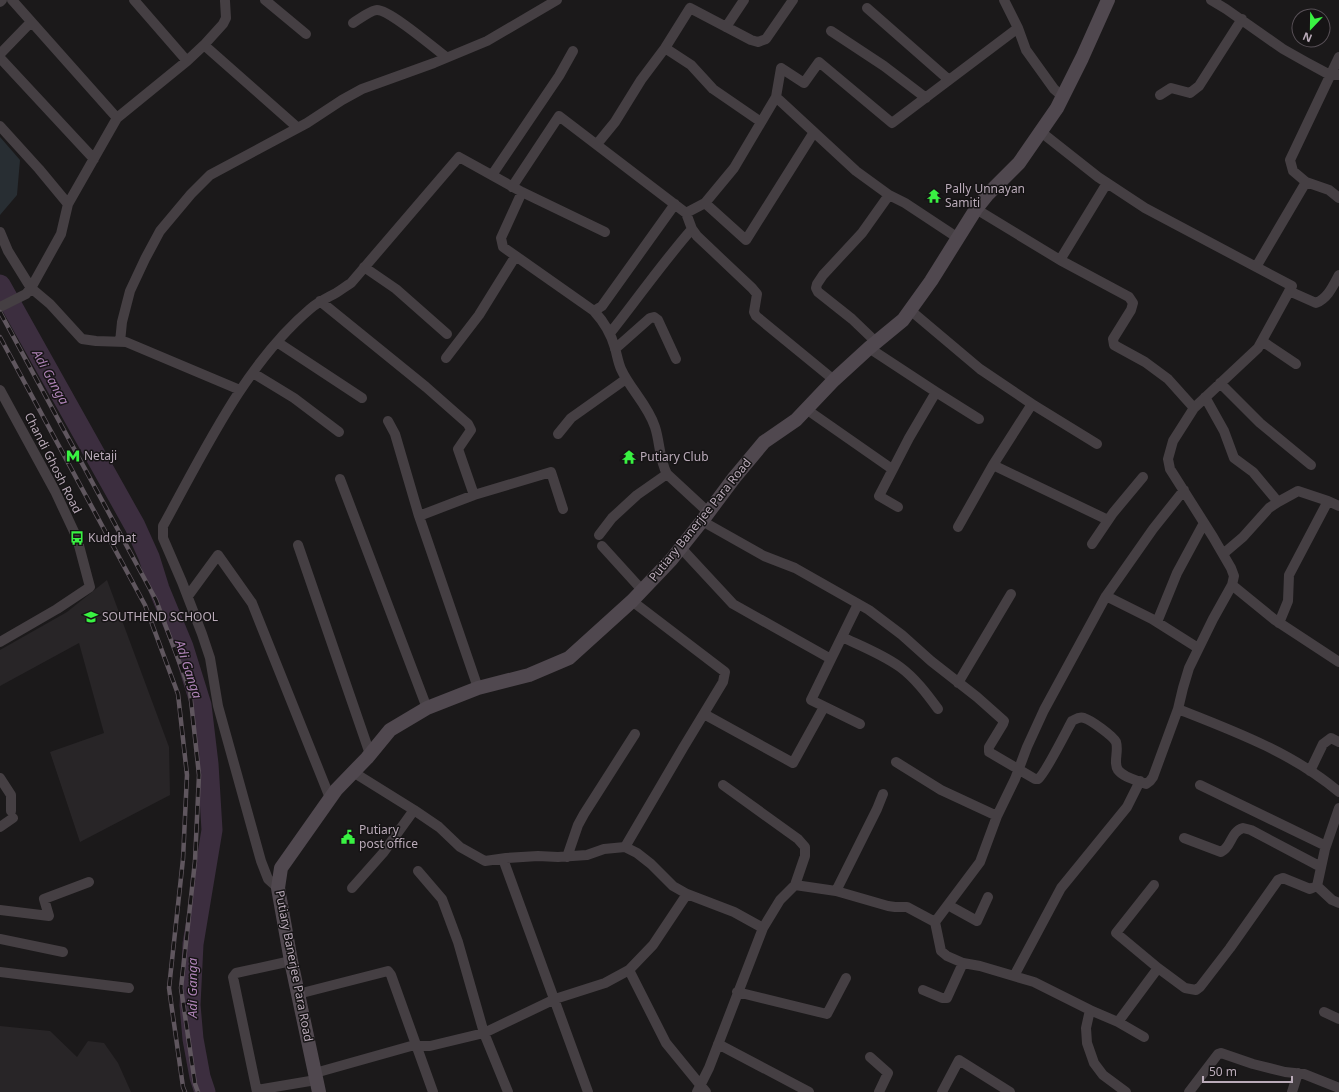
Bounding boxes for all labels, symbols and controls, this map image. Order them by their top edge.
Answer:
north arrow [1291,8,1331,48]
text: N [1300,29,1314,46]
place label: Pally Unnayan Samiti [945,180,1025,211]
temple icon: Pally Unnayan Samiti [926,188,942,204]
water label: Adi Ganga [28,345,74,408]
street label: Chandi Ghosh Road [21,409,86,516]
place label: Netaji [84,447,117,464]
metro station icon: Netaji [65,448,81,464]
place label: Putiary Club [640,448,709,465]
temple icon: Putiary Club [621,449,637,465]
street label: Putiary Banerjee Para Road [645,455,755,585]
place label: Kudghat [88,529,137,546]
bus stop icon: Kudghat [69,530,85,546]
place label: SOUTHEND SCHOOL [102,608,218,625]
school or university icon: SOUTHEND SCHOOL [83,609,99,625]
water label: Adi Ganga [171,637,207,701]
place label: Putiary post office [359,821,418,852]
public building icon: Putiary post office [340,829,356,845]
street label: Putiary Banerjee Para Road [271,889,318,1043]
water label: Adi Ganga [183,957,201,1019]
scale bar [1203,1058,1292,1084]
text: 50 m [1209,1063,1237,1080]

